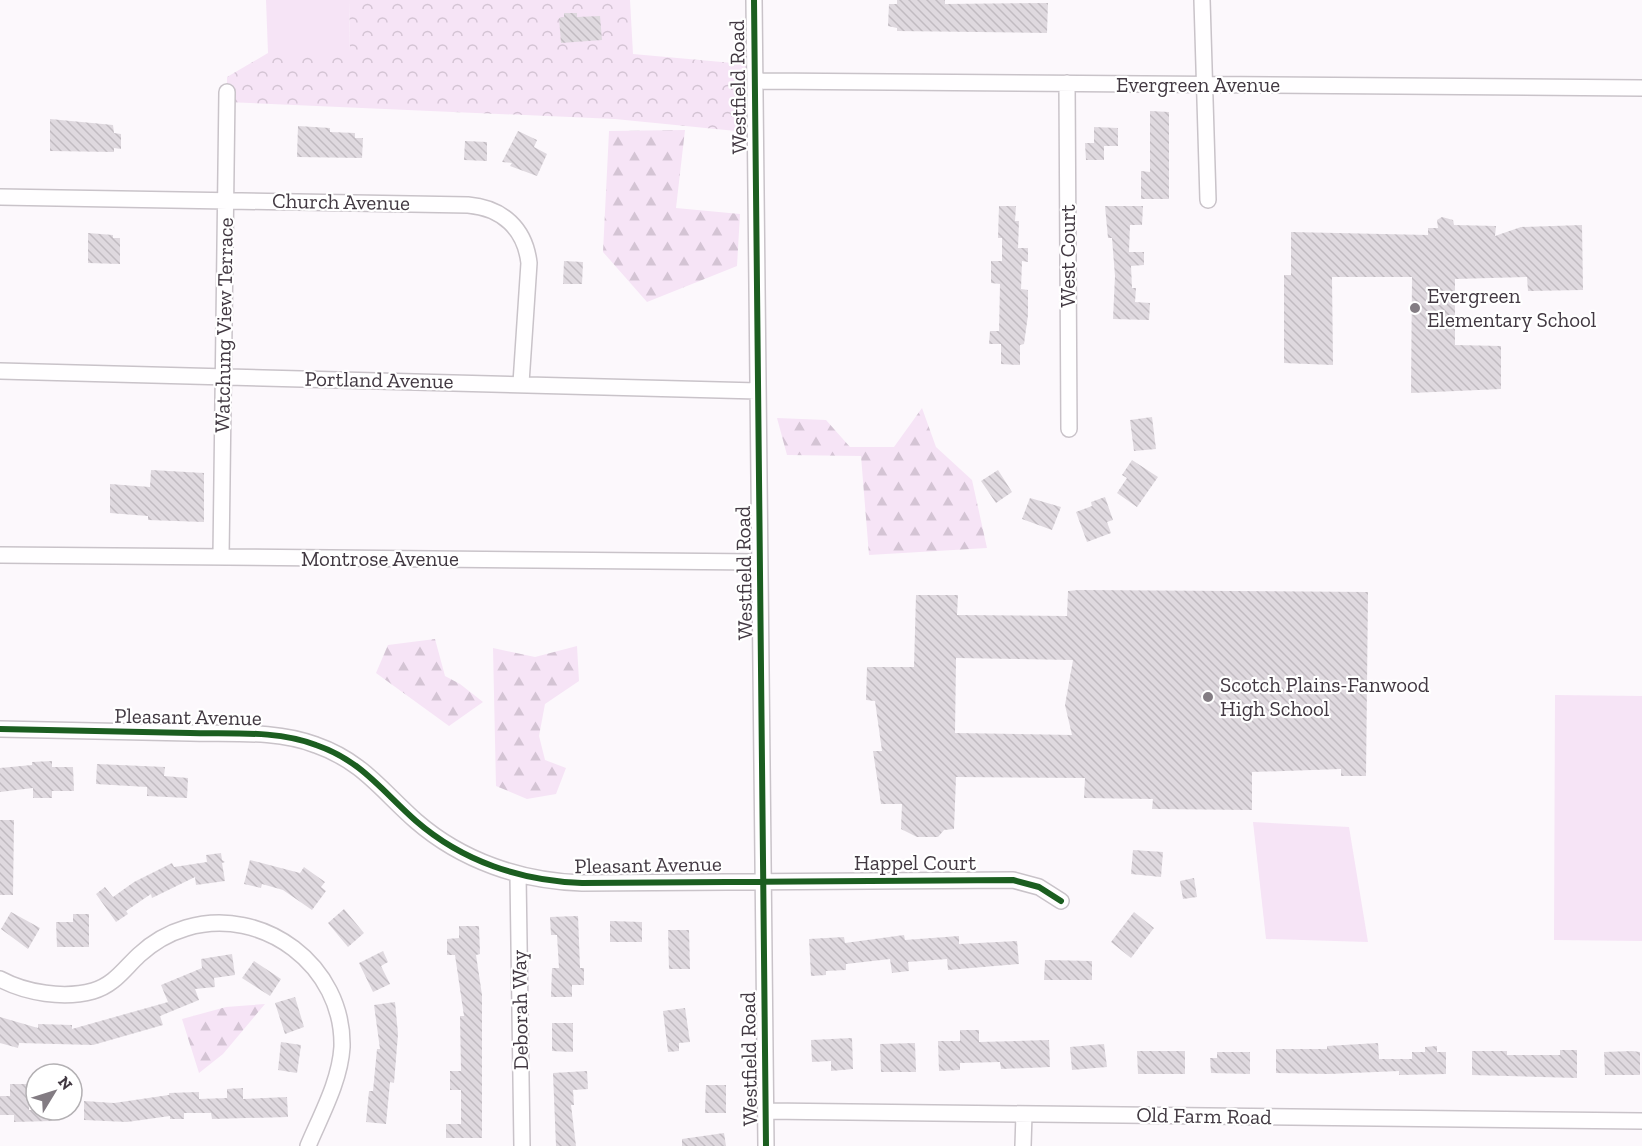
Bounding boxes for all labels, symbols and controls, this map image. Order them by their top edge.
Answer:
street label: Westfield Road [724,19,751,154]
street label: Evergreen Avenue [1116,72,1280,97]
street label: Church Avenue [272,188,410,215]
street label: West Court [1055,204,1080,308]
street label: Watchung View Terrace [209,217,238,433]
place label: Evergreen Elementary School [1427,283,1597,332]
marker: Evergreen Elementary School [1408,301,1422,315]
street label: Portland Avenue [304,366,454,393]
street label: Westfield Road [730,505,757,640]
street label: Montrose Avenue [301,546,459,571]
place label: Scotch Plains-Fanwood High School [1220,672,1430,721]
marker: Scotch Plains-Fanwood High School [1201,690,1215,704]
street label: Pleasant Avenue [114,703,262,730]
street label: Happel Court [854,850,976,875]
street label: Pleasant Avenue [574,851,722,878]
street label: Deborah Way [506,949,533,1070]
street label: Westfield Road [735,991,762,1126]
north arrow [24,1062,84,1122]
text: N [54,1072,77,1094]
street label: Old Farm Road [1136,1102,1272,1129]

